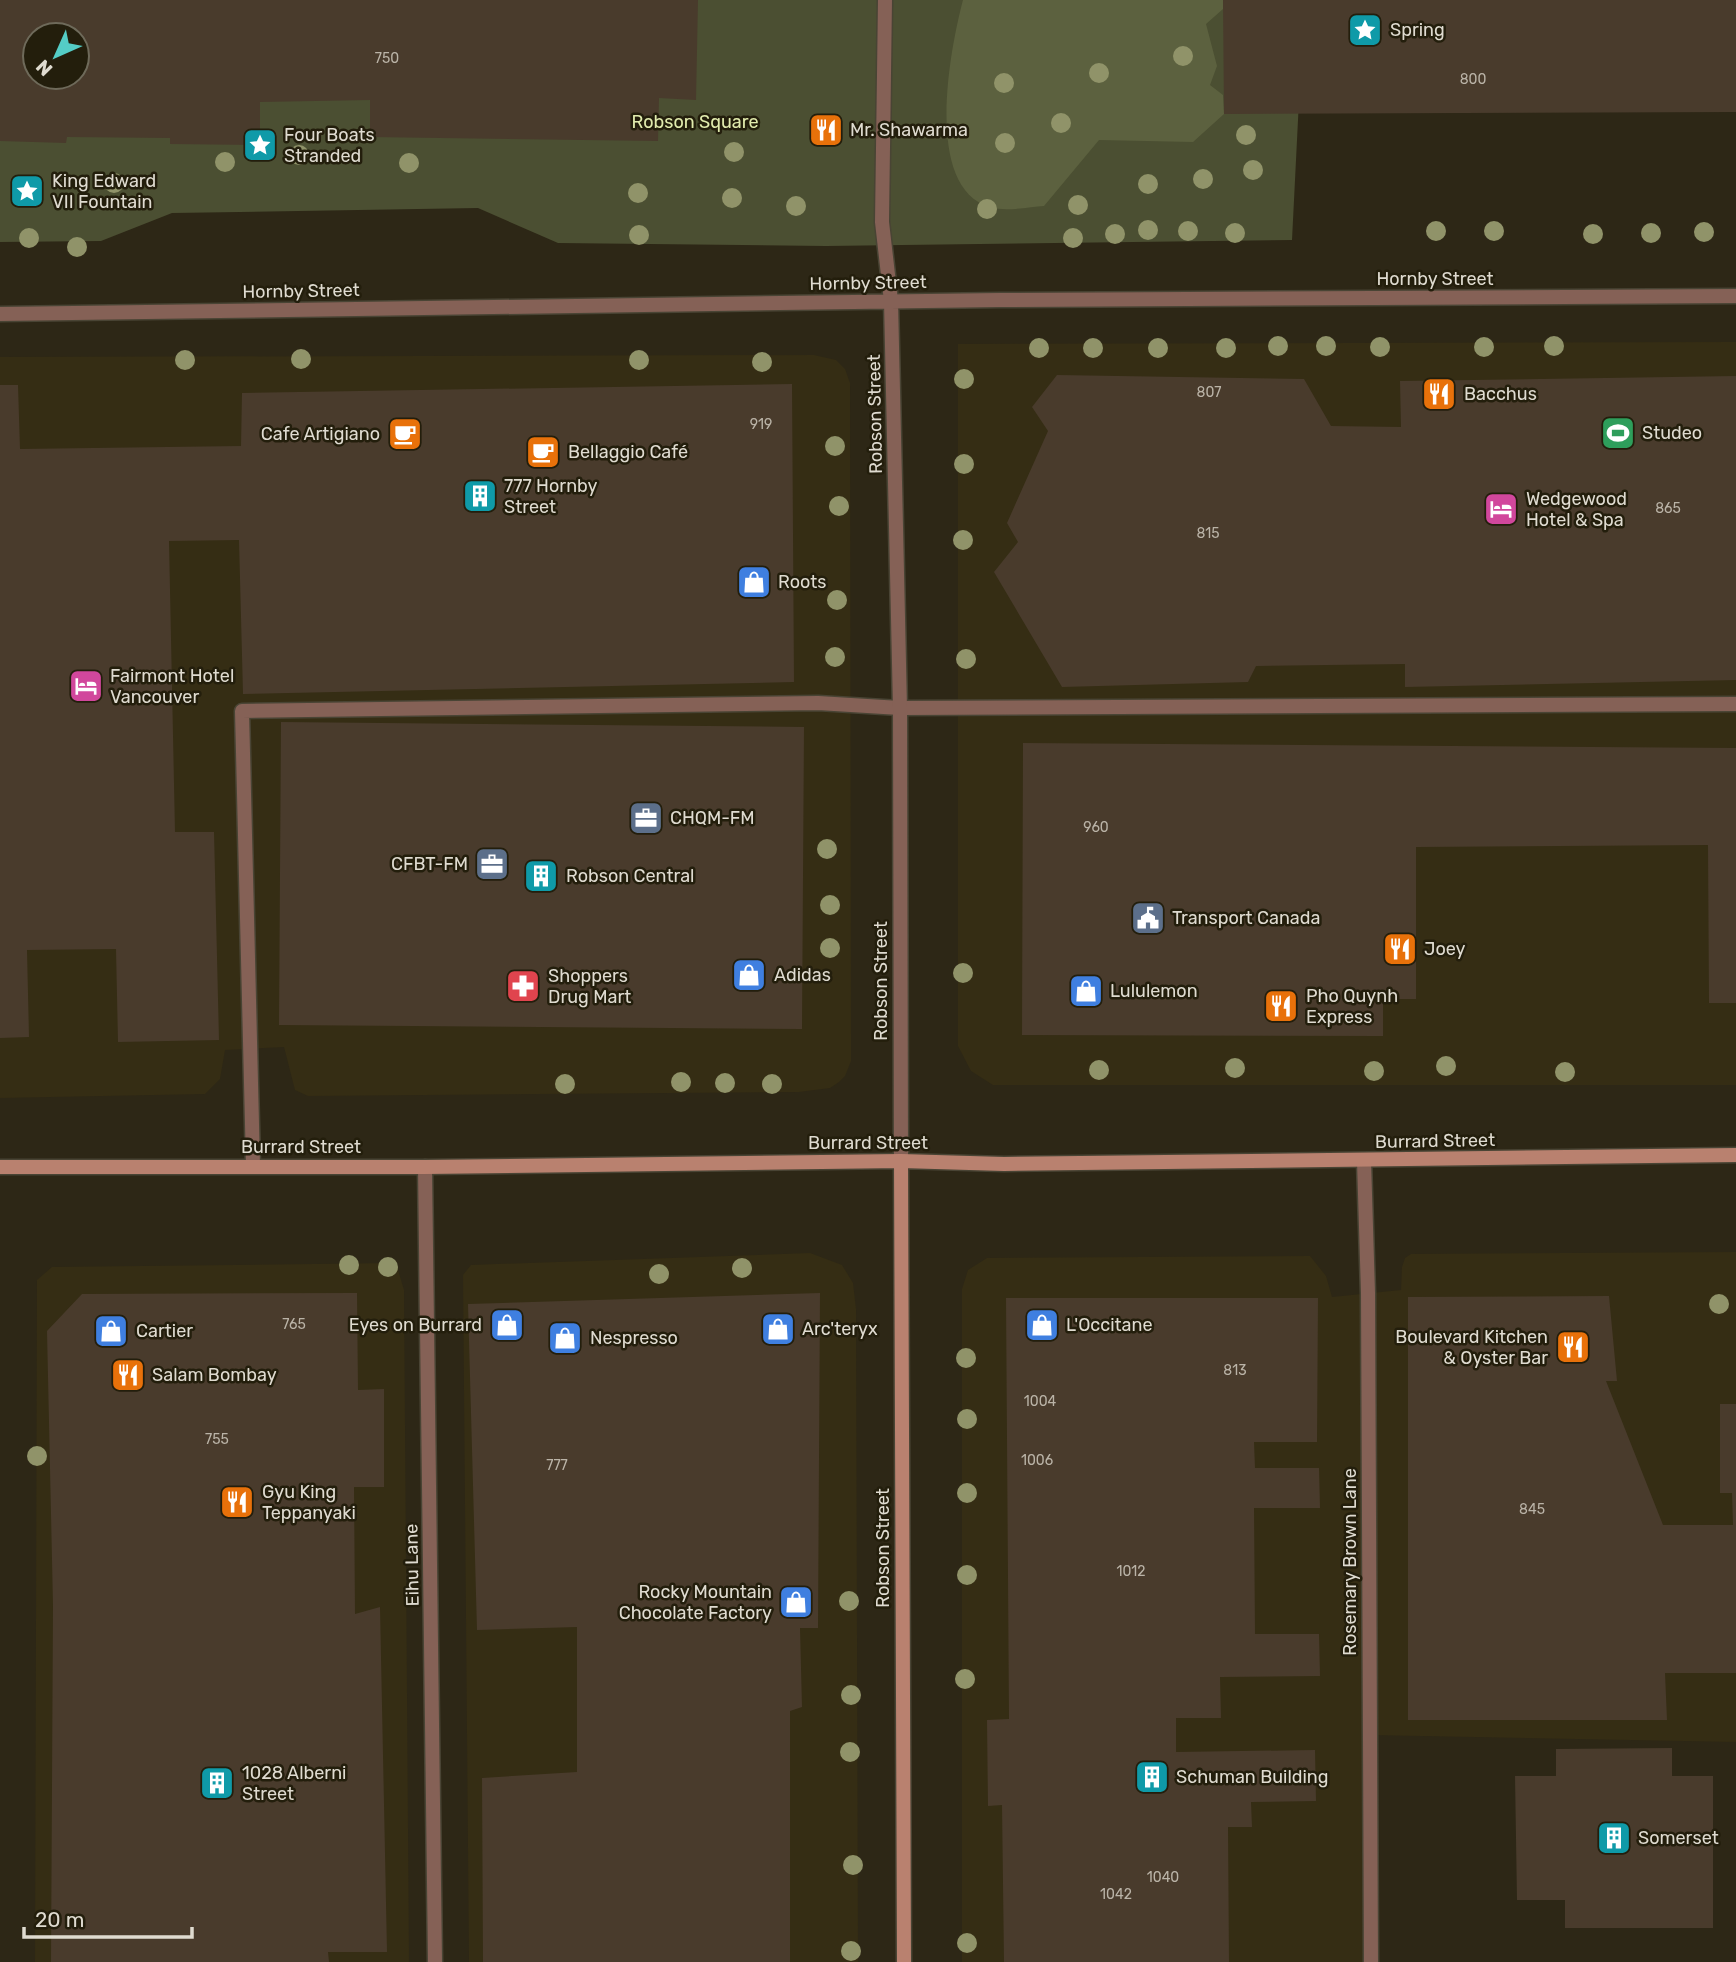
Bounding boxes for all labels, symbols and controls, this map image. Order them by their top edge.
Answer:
place icon: Spring [1346,11,1384,49]
place label: Spring [1390,19,1445,41]
north arrow [21,21,91,91]
house number: 750 [375,50,399,67]
text: N [31,55,57,81]
house number: 800 [1460,71,1486,88]
park label: Robson Square [632,111,759,133]
restaurant icon: Mr. Shawarma [807,111,845,149]
place label: Mr. Shawarma [850,119,968,141]
place label: Four Boats Stranded [284,124,375,167]
place icon: Four Boats Stranded [241,126,279,164]
place label: King Edward VII Fountain [52,170,156,213]
place icon: King Edward VII Fountain [8,172,46,210]
street label: Hornby Street [1376,268,1494,290]
street label: Hornby Street [809,271,927,295]
street label: Hornby Street [242,279,360,303]
street label: Robson Street [863,354,887,474]
restaurant icon: Bacchus [1420,375,1458,413]
place label: Bacchus [1464,383,1537,405]
house number: 807 [1197,384,1221,401]
sports icon: Studeo [1599,414,1637,452]
cafe icon: Cafe Artigiano [386,415,424,453]
house number: 919 [750,416,772,433]
place label: Studeo [1642,422,1702,444]
place label: Cafe Artigiano [261,423,380,445]
cafe icon: Bellaggio Café [524,433,562,471]
place label: Bellaggio Café [568,441,688,463]
place label: 777 Hornby Street [504,475,597,518]
building icon: 777 Hornby Street [461,477,499,515]
place label: Wedgewood Hotel & Spa [1526,488,1627,531]
hotel icon: Wedgewood Hotel & Spa [1482,490,1520,528]
house number: 865 [1655,500,1681,517]
house number: 815 [1196,525,1220,542]
shop icon: Roots [735,563,773,601]
place label: Roots [778,571,826,593]
place label: Fairmont Hotel Vancouver [110,665,234,708]
hotel icon: Fairmont Hotel Vancouver [67,667,105,705]
office icon: CHQM-FM [627,799,665,837]
place label: CHQM-FM [670,807,755,829]
house number: 960 [1083,819,1109,836]
office icon: CFBT-FM [473,845,511,883]
place label: CFBT-FM [391,853,468,875]
building icon: Robson Central [522,857,560,895]
place label: Robson Central [566,865,694,887]
public building icon: Transport Canada [1129,899,1167,937]
place label: Transport Canada [1172,907,1320,929]
street label: Robson Street [870,921,892,1041]
restaurant icon: Joey [1381,930,1419,968]
place label: Joey [1424,938,1465,960]
shop icon: Adidas [730,956,768,994]
place label: Adidas [774,964,831,986]
place label: Shoppers Drug Mart [548,965,631,1008]
pharmacy icon: Shoppers Drug Mart [504,967,542,1005]
shop icon: Lululemon [1067,972,1105,1010]
place label: Lululemon [1110,980,1198,1002]
place label: Pho Quynh Express [1306,985,1398,1028]
restaurant icon: Pho Quynh Express [1262,987,1300,1025]
street label: Burrard Street [1375,1129,1495,1153]
street label: Burrard Street [808,1132,928,1154]
street label: Burrard Street [241,1136,361,1158]
shop icon: Eyes on Burrard [488,1306,526,1344]
shop icon: L'Occitane [1023,1306,1061,1344]
shop icon: Arc'teryx [759,1310,797,1348]
shop icon: Cartier [92,1312,130,1350]
place label: Eyes on Burrard [349,1314,482,1336]
place label: L'Occitane [1066,1314,1153,1336]
house number: 765 [282,1316,306,1333]
place label: Arc'teryx [802,1318,878,1340]
shop icon: Nespresso [546,1319,584,1357]
place label: Cartier [136,1320,193,1342]
place label: Boulevard Kitchen & Oyster Bar [1395,1326,1548,1369]
place label: Nespresso [590,1327,678,1349]
restaurant icon: Boulevard Kitchen & Oyster Bar [1554,1328,1592,1366]
restaurant icon: Salam Bombay [109,1356,147,1394]
house number: 813 [1223,1362,1247,1379]
place label: Salam Bombay [152,1364,277,1386]
house number: 1004 [1024,1393,1057,1410]
house number: 755 [205,1431,229,1448]
house number: 1006 [1021,1452,1053,1469]
house number: 777 [546,1457,568,1474]
street label: Rosemary Brown Lane [1339,1468,1361,1656]
place label: Gyu King Teppanyaki [262,1481,356,1524]
restaurant icon: Gyu King Teppanyaki [218,1483,256,1521]
street label: Robson Street [872,1488,894,1608]
house number: 845 [1519,1501,1545,1518]
street label: Eihu Lane [400,1524,424,1606]
house number: 1012 [1116,1563,1146,1580]
place label: Rocky Mountain Chocolate Factory [619,1581,772,1624]
shop icon: Rocky Mountain Chocolate Factory [777,1583,815,1621]
building icon: Schuman Building [1133,1758,1171,1796]
place label: 1028 Alberni Street [242,1762,346,1805]
building icon: 1028 Alberni Street [198,1764,236,1802]
place label: Schuman Building [1176,1766,1329,1788]
building icon: Somerset [1595,1819,1633,1857]
place label: Somerset [1638,1827,1719,1849]
house number: 1040 [1147,1869,1179,1886]
house number: 1042 [1100,1886,1132,1903]
scale bar [24,1896,192,1940]
text: 20 m [35,1907,84,1932]

